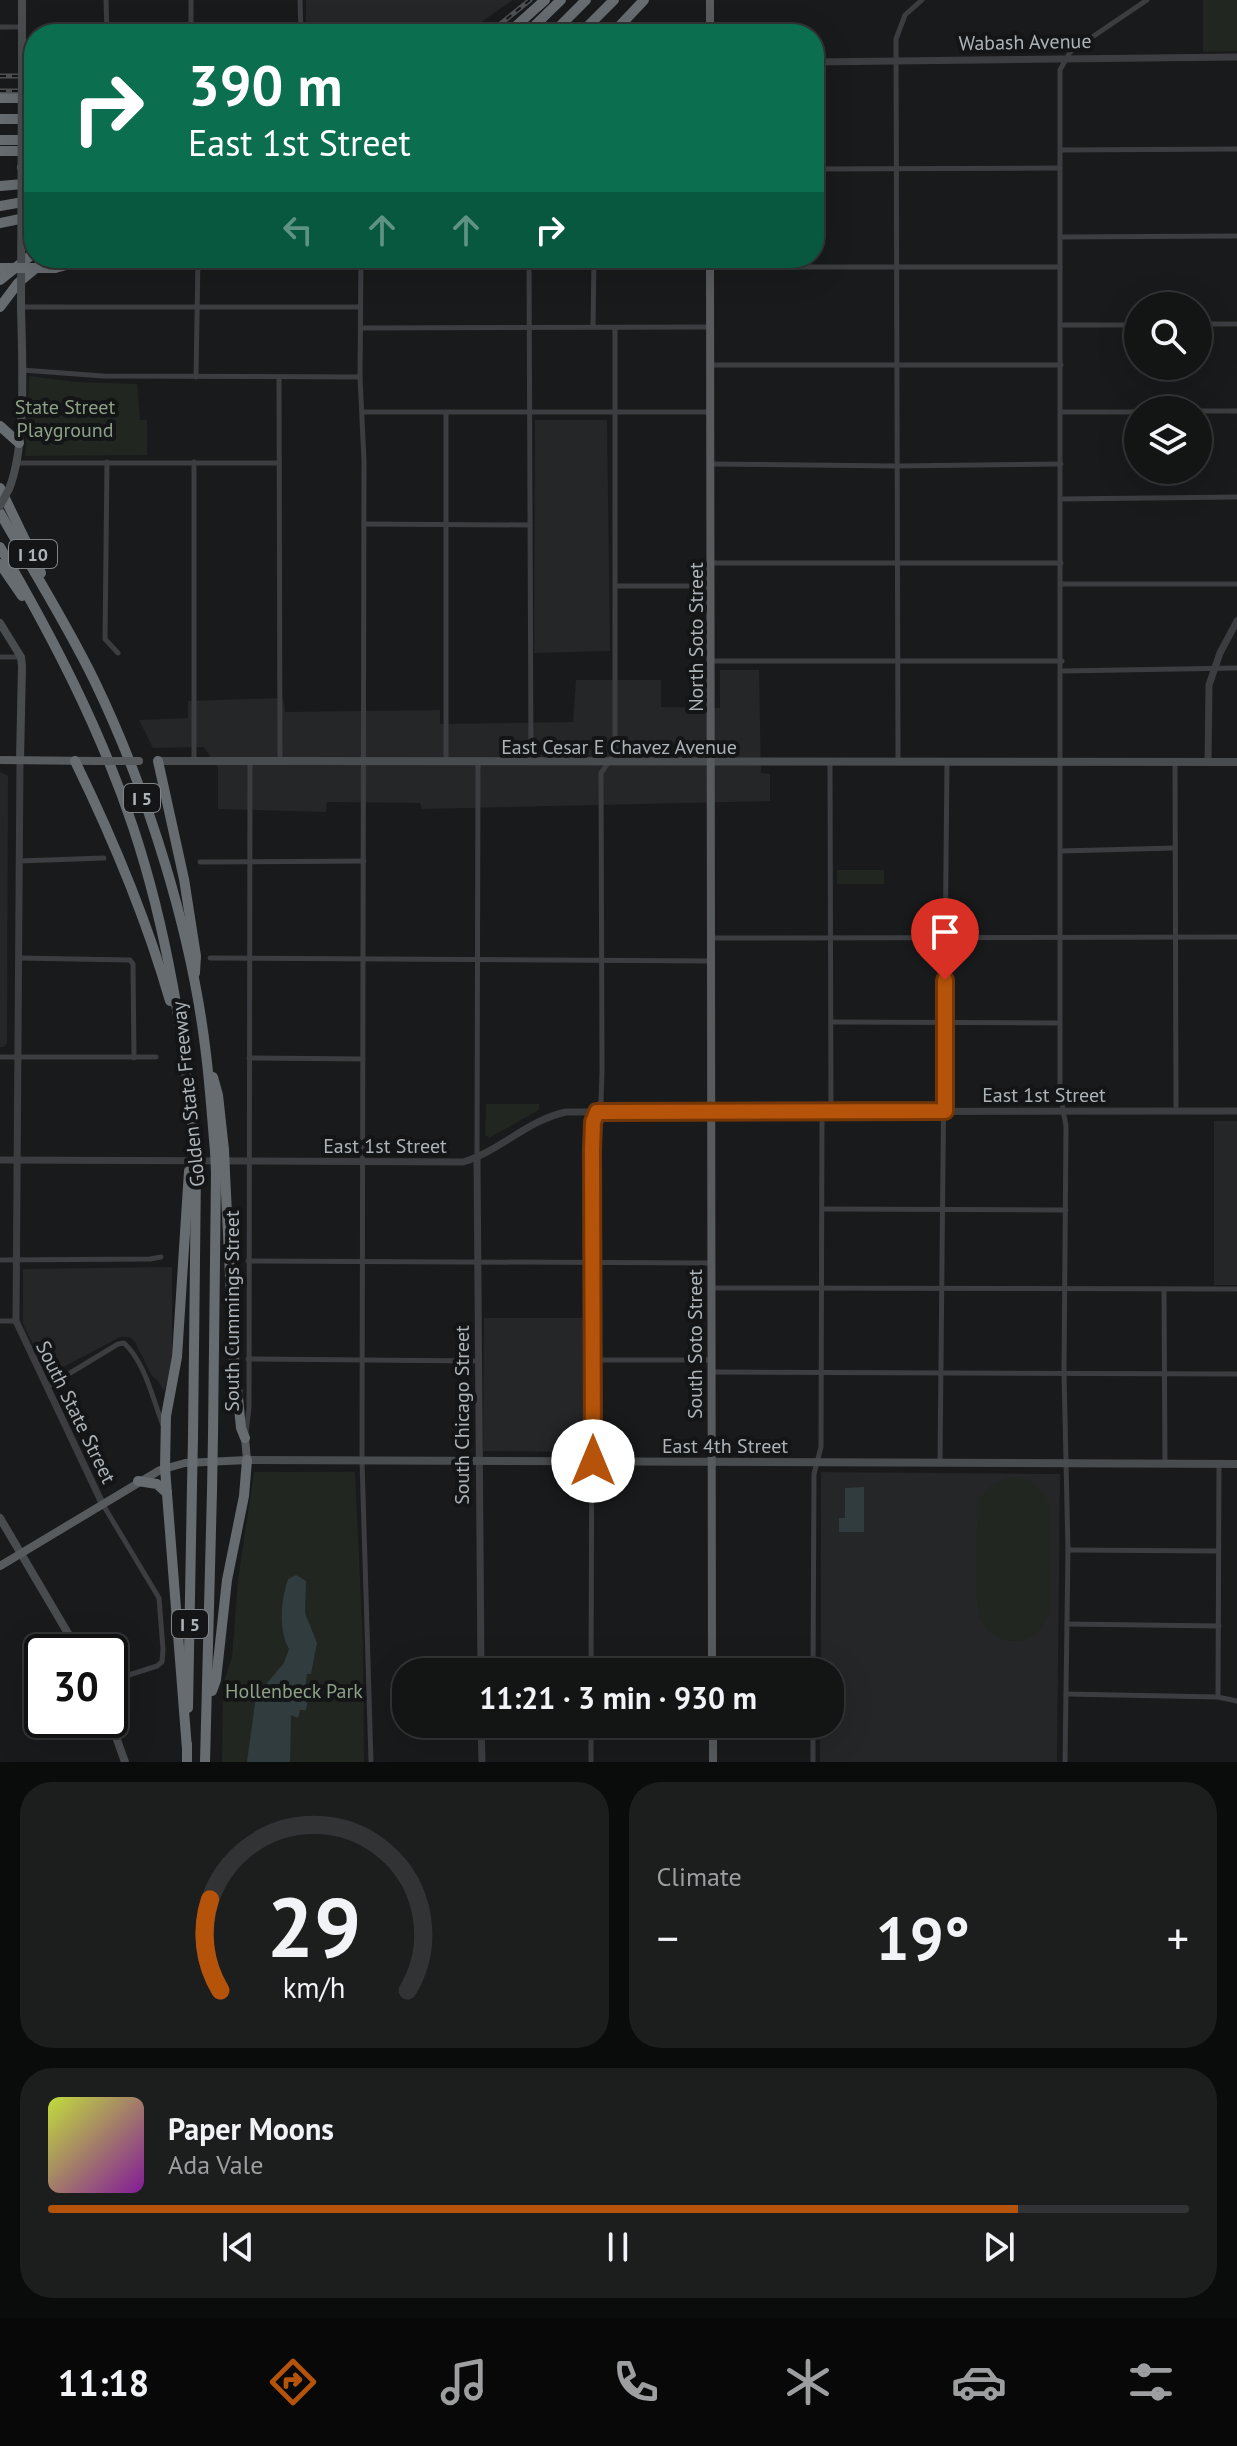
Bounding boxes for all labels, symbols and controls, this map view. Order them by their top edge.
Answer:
street label: Wabash Avenue [958,28,1092,56]
text: 390 m [188,49,343,121]
icon: right [56,56,160,160]
text: East 1st Street [188,119,411,166]
icon: left [276,208,320,252]
icon: ahead [360,208,404,252]
icon: ahead [444,208,488,252]
icon: right [528,208,572,252]
map controls [1124,292,1212,484]
button: search [1124,292,1212,380]
park label: State Street Playground [15,394,115,443]
button: layers [1124,396,1212,484]
road number: I 10 [9,540,57,568]
street label: North Soto Street [683,562,709,712]
street label: East Cesar E Chavez Avenue [501,734,737,760]
road number: I 5 [124,784,160,812]
pin [911,898,979,980]
icon: arrive [923,910,967,954]
street label: Golden State Freeway [165,999,211,1188]
street label: East 1st Street [982,1082,1106,1108]
street label: East 1st Street [323,1133,447,1159]
street label: South Cummings Street [219,1210,245,1412]
street label: South Soto Street [682,1269,708,1419]
street label: South Chicago Street [449,1325,475,1505]
street label: South State Street [30,1336,122,1488]
position arrow [551,1419,635,1503]
street label: East 4th Street [662,1433,788,1459]
road number: I 5 [172,1610,208,1638]
speed limit sign: 30 [24,1634,128,1738]
park label: Hollenbeck Park [225,1678,363,1704]
text: 11:21 · 3 min · 930 m [479,1678,757,1717]
text: Climate [657,1860,742,1893]
text: 29 [267,1872,361,1980]
text: 19° [876,1899,970,1977]
text: − [657,1909,679,1966]
text: + [1167,1909,1189,1966]
text: km/h [283,1969,346,2006]
text: Paper Moons [168,2109,334,2148]
text: Ada Vale [168,2148,263,2181]
icon: previous [216,2225,260,2269]
icon: pause [596,2225,640,2269]
icon: next [977,2225,1021,2269]
icon: directions [265,2354,321,2410]
icon: music [436,2354,492,2410]
icon: phone [608,2354,664,2410]
icon: climate [780,2354,836,2410]
icon: car [951,2354,1007,2410]
icon: filters [1123,2354,1179,2410]
text: 11:18 [58,2359,149,2406]

